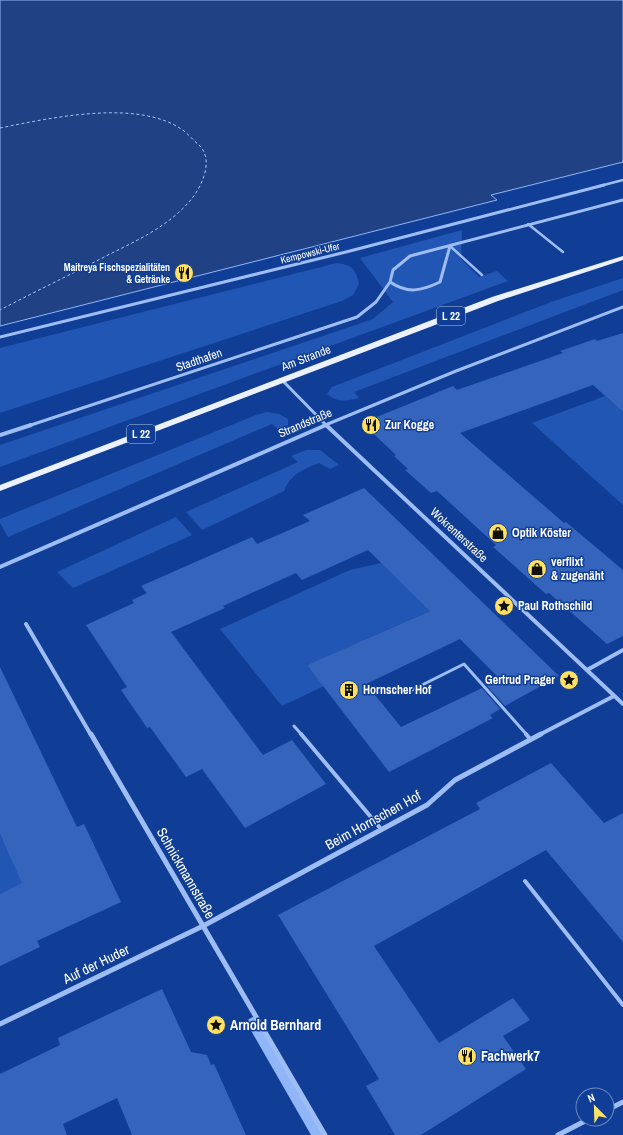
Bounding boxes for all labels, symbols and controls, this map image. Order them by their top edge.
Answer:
street label: Kempowski-Ufer [279,239,341,267]
place label: Maitreya Fischspezialitäten & Getränke [64,261,170,286]
restaurant icon: Maitreya Fischspezialitäten & Getränke [173,262,195,284]
road number: L 22 [437,307,465,325]
street label: Am Strande [278,341,333,375]
street label: Stadthafen [174,345,224,375]
street label: Strandstraße [276,405,334,441]
restaurant icon: Zur Kogge [360,414,382,436]
place label: Zur Kogge [385,417,435,433]
road number: L 22 [127,425,155,443]
street label: Wokrenterstraße [427,504,491,566]
shop icon: Optik Köster [487,522,509,544]
place label: Optik Köster [512,525,571,541]
place label: verflixt & zugenäht [551,554,605,584]
shop icon: verflixt & zugenäht [526,558,548,580]
place icon: Paul Rothschild [493,595,515,617]
place label: Paul Rothschild [518,598,592,614]
place icon: Gertrud Prager [558,669,580,691]
place label: Gertrud Prager [485,672,555,688]
building icon: Hornscher Hof [338,679,360,701]
place label: Hornscher Hof [363,682,432,698]
street label: Beim Hornschen Hof [322,786,425,854]
street label: Schnickmannstraße [153,824,219,922]
street label: Auf der Huder [59,940,132,988]
place icon: Arnold Bernhard [205,1014,227,1036]
place label: Arnold Bernhard [230,1016,321,1034]
restaurant icon: Fachwerk7 [456,1045,478,1067]
place label: Fachwerk7 [481,1047,540,1065]
north arrow [575,1087,615,1127]
text: N [585,1090,597,1106]

